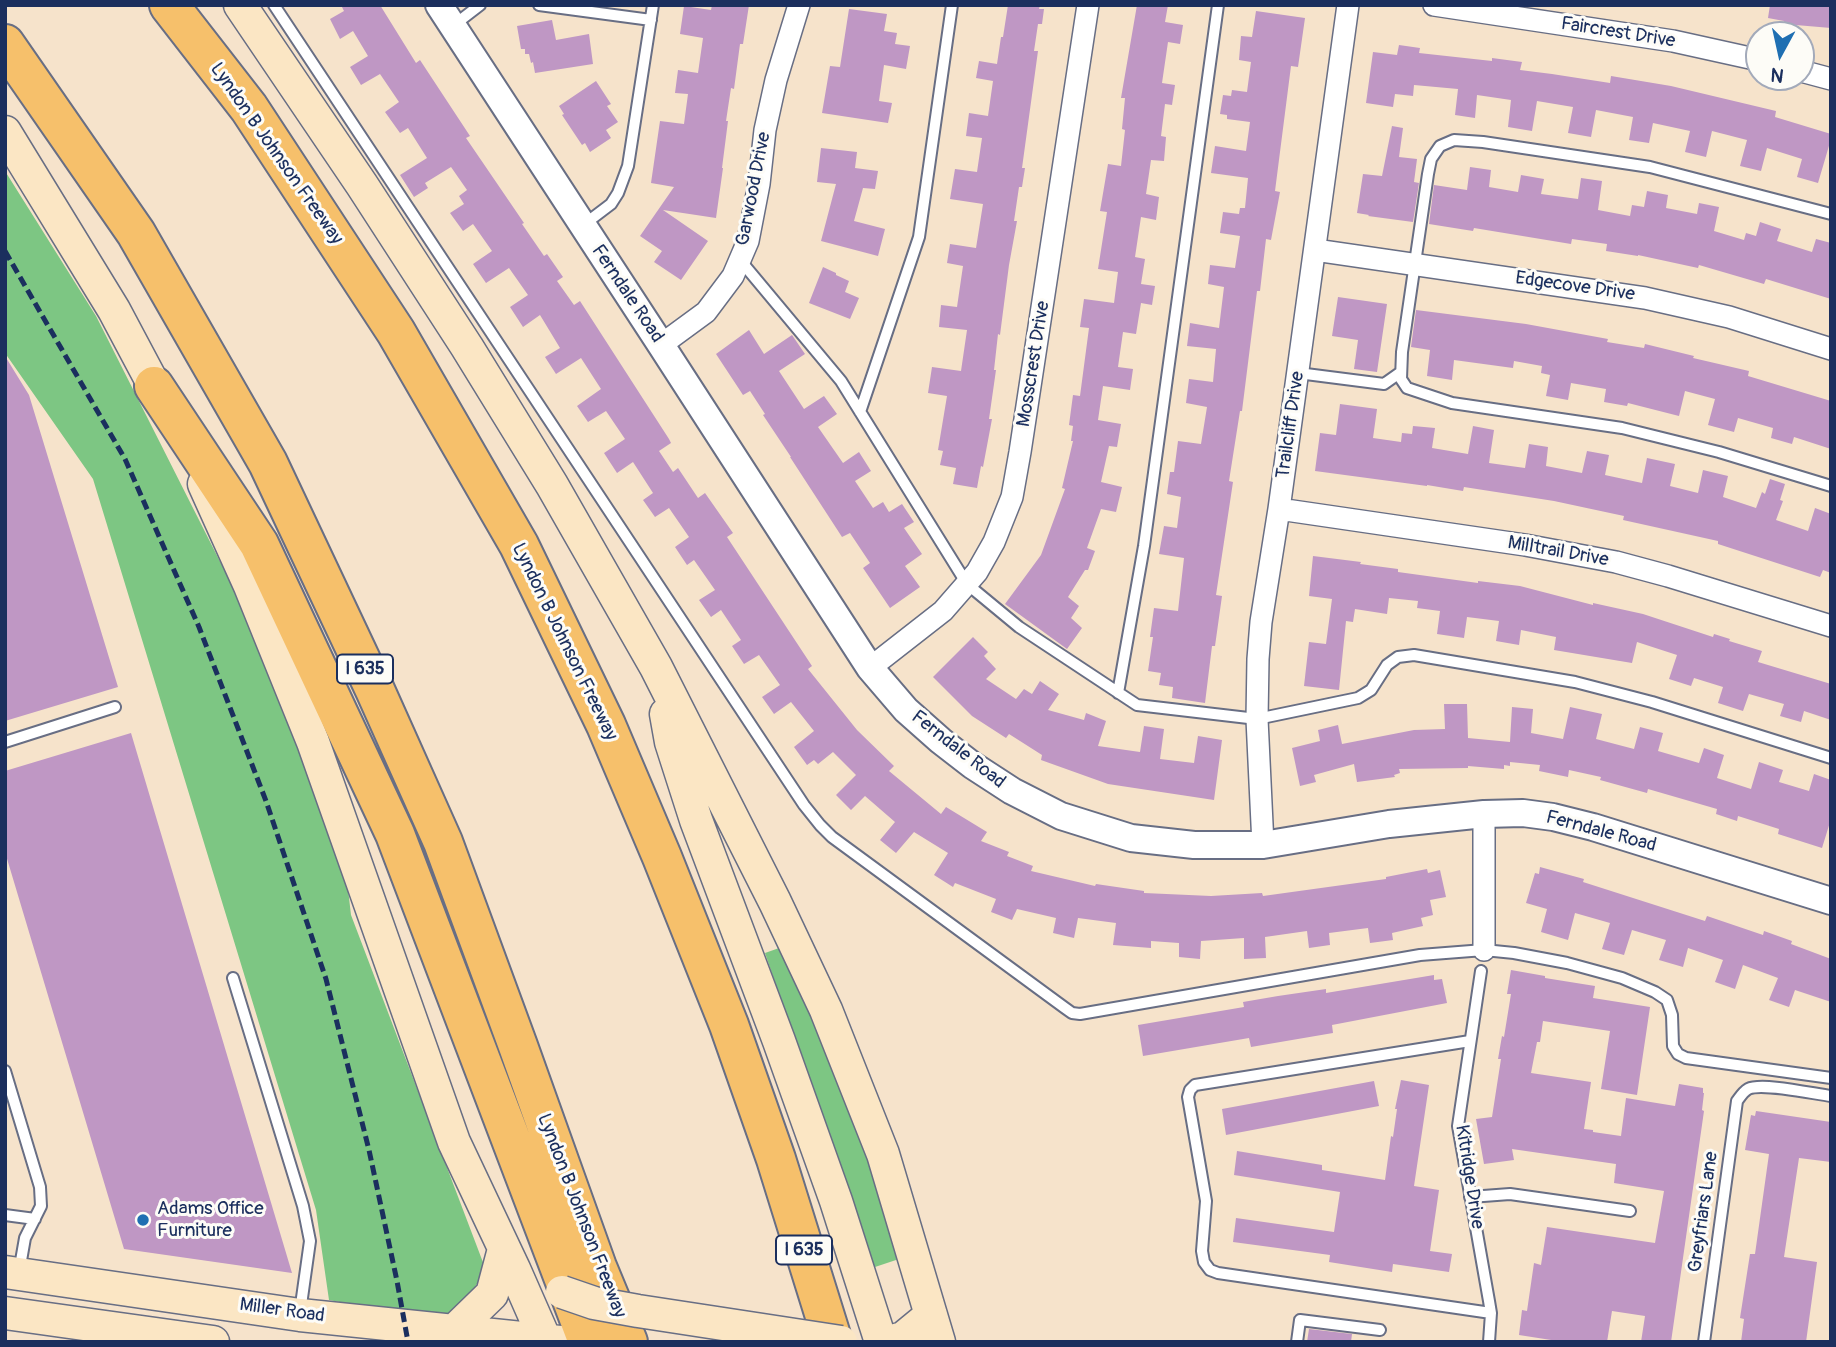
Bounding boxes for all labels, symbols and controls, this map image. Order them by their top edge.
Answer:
street label: Faircrest Drive [1559,13,1677,53]
north arrow [1745,21,1815,91]
street label: Lyndon B Johnson Freeway [205,59,347,249]
text: N [1769,62,1785,88]
street label: Garwood Drive [732,130,776,248]
street label: Ferndale Road [586,241,668,347]
street label: Edgecove Drive [1514,267,1636,307]
street label: Mosscrest Drive [1013,299,1055,429]
street label: Trailcliff Drive [1272,370,1310,480]
street label: Milltrail Drive [1506,532,1610,572]
street label: Lyndon B Johnson Freeway [506,540,622,744]
road number: I 635 [337,654,393,684]
street label: Ferndale Road [906,706,1010,794]
street label: Ferndale Road [1543,806,1659,858]
street label: Lyndon B Johnson Freeway [532,1111,630,1321]
street label: Kitridge Drive [1449,1123,1489,1231]
street label: Greyfriars Lane [1684,1150,1724,1274]
place label: Adams Office Furniture [157,1198,264,1242]
marker: Adams Office Furniture [135,1212,151,1228]
road number: I 635 [776,1236,832,1265]
street label: Miller Road [238,1294,326,1328]

